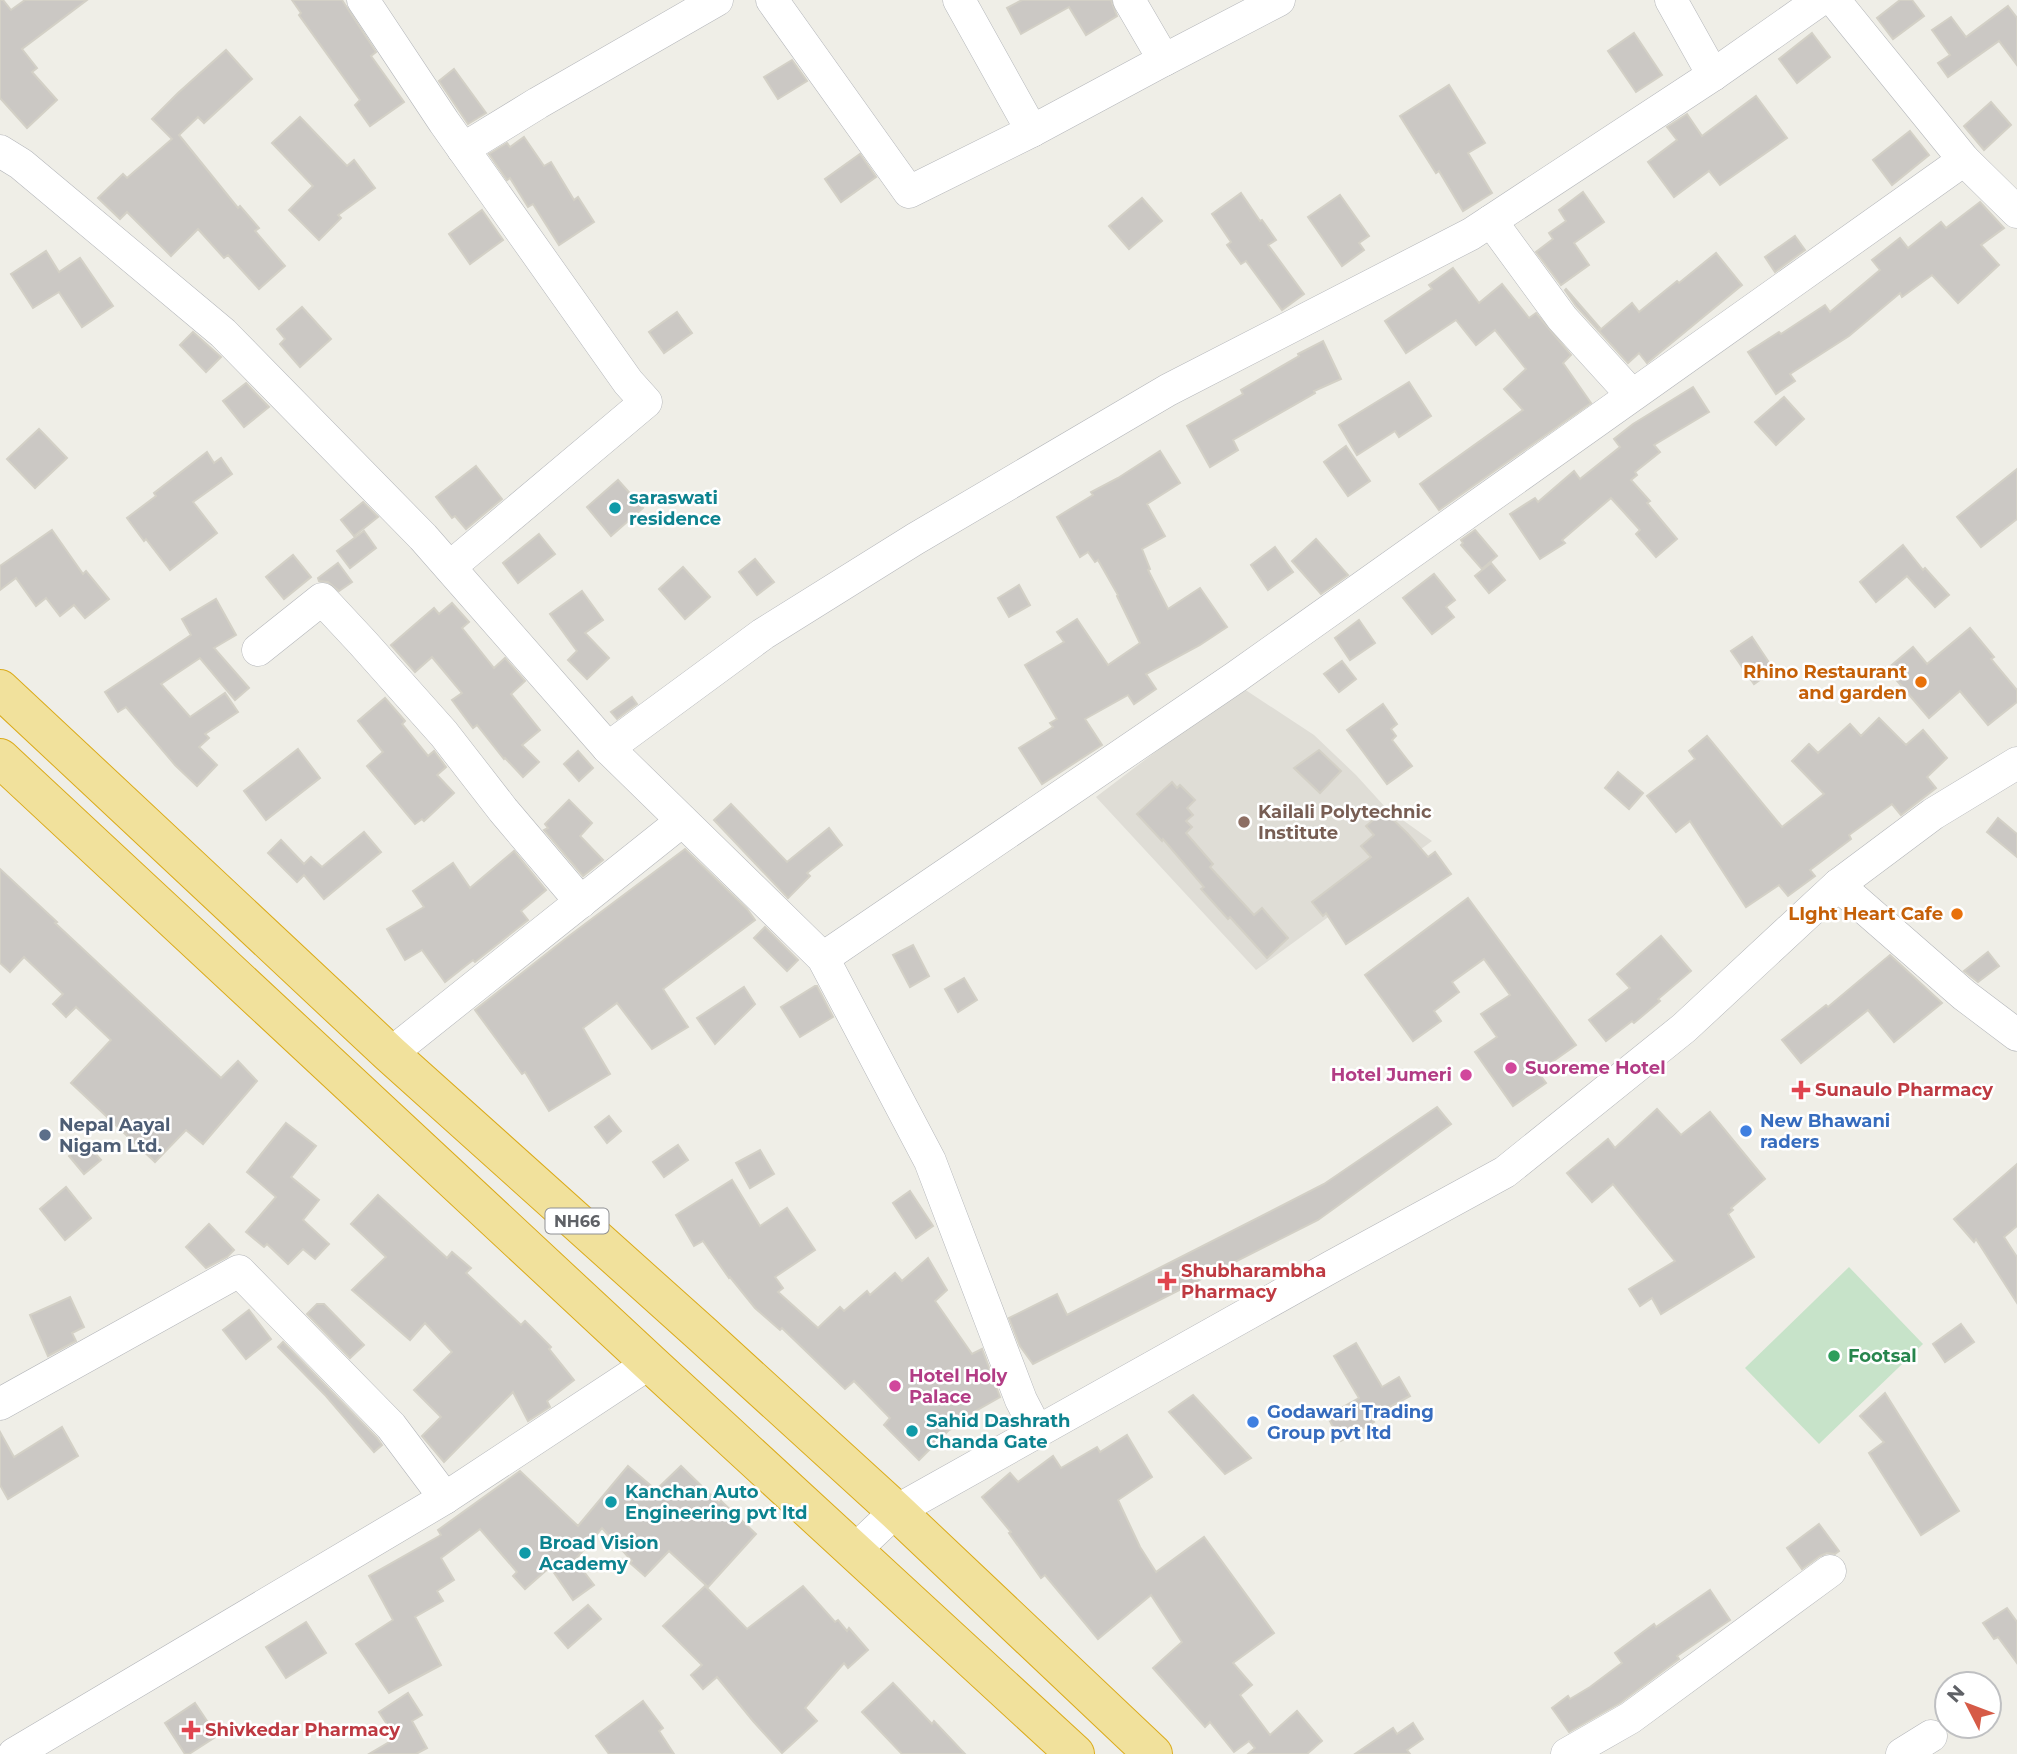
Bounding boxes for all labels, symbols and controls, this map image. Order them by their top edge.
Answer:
place label: saraswati residence [629,487,721,530]
marker: saraswati residence [607,500,623,516]
place label: Rhino Restaurant and garden [1743,661,1907,704]
marker: Rhino Restaurant and garden [1913,674,1929,690]
place label: Kailali Polytechnic Institute [1258,801,1432,844]
marker: Kailali Polytechnic Institute [1236,814,1252,830]
place label: LIght Heart Cafe [1788,903,1943,925]
marker: LIght Heart Cafe [1949,906,1965,922]
place label: Suoreme Hotel [1525,1057,1666,1079]
marker: Suoreme Hotel [1503,1060,1519,1076]
place label: Hotel Jumeri [1331,1064,1452,1086]
marker: Hotel Jumeri [1458,1067,1474,1083]
place label: Sunaulo Pharmacy [1815,1079,1993,1101]
marker: Sunaulo Pharmacy [1793,1082,1809,1098]
place label: New Bhawani raders [1760,1110,1890,1153]
place label: Nepal Aayal Nigam Ltd. [59,1114,170,1157]
marker: New Bhawani raders [1738,1123,1754,1139]
marker: Nepal Aayal Nigam Ltd. [37,1127,53,1143]
road number: NH66 [546,1208,608,1233]
place label: Shubharambha Pharmacy [1181,1260,1326,1303]
marker: Shubharambha Pharmacy [1159,1273,1175,1289]
place label: Footsal [1848,1345,1917,1367]
marker: Footsal [1826,1348,1842,1364]
place label: Hotel Holy Palace [909,1365,1007,1408]
marker: Hotel Holy Palace [887,1378,903,1394]
place label: Godawari Trading Group pvt ltd [1267,1401,1434,1444]
place label: Sahid Dashrath Chanda Gate [926,1410,1070,1453]
marker: Godawari Trading Group pvt ltd [1245,1414,1261,1430]
marker: Sahid Dashrath Chanda Gate [904,1423,920,1439]
place label: Kanchan Auto Engineering pvt ltd [625,1481,808,1524]
marker: Kanchan Auto Engineering pvt ltd [603,1494,619,1510]
place label: Broad Vision Academy [538,1532,659,1575]
marker: Broad Vision Academy [517,1545,533,1561]
north arrow [1933,1670,2003,1740]
text: N [1942,1681,1969,1707]
place label: Shivkedar Pharmacy [205,1719,400,1741]
marker: Shivkedar Pharmacy [183,1722,199,1738]

